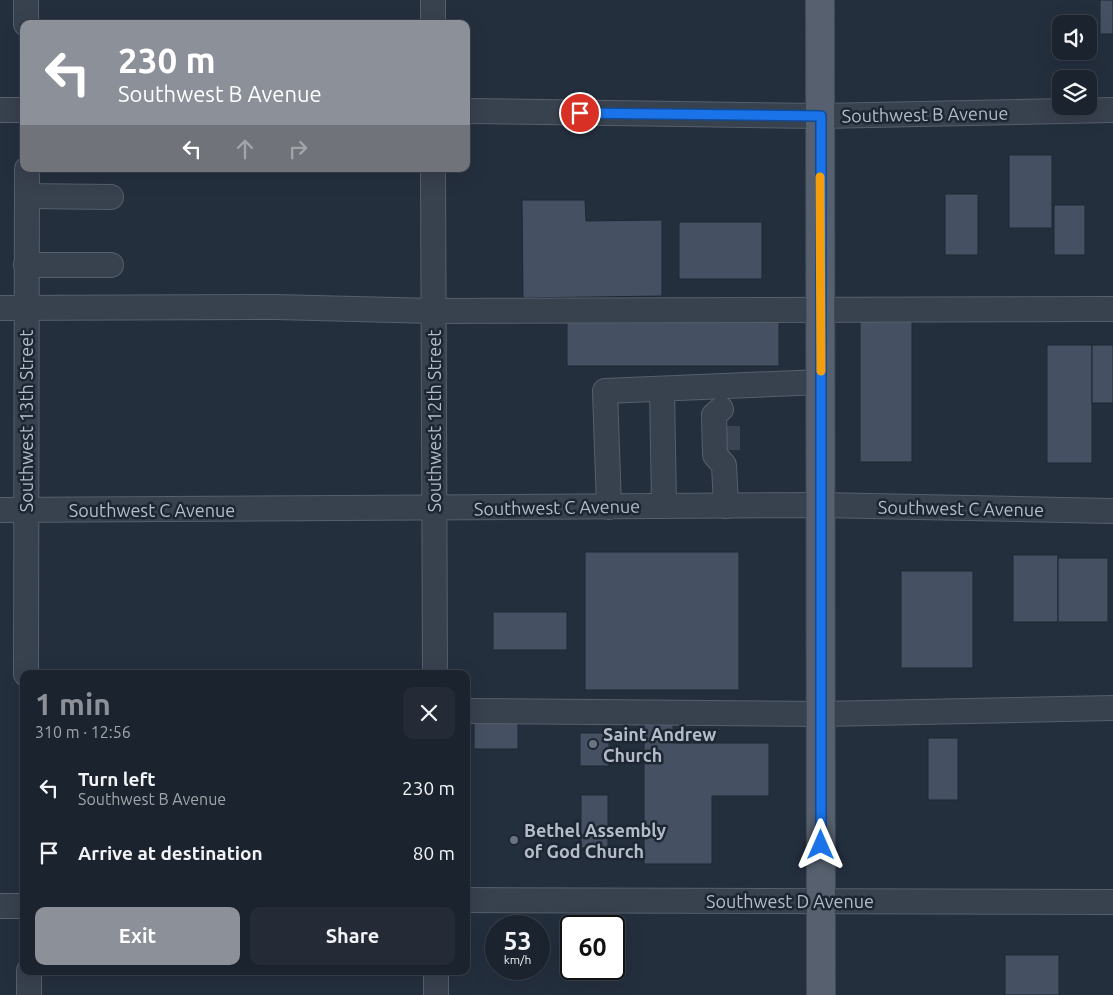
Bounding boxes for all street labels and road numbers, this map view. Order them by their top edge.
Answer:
street label: Southwest B Avenue [842,103,1008,125]
street label: Southwest 13th Street [16,330,36,512]
street label: Southwest 12th Street [424,330,444,512]
street label: Southwest C Avenue [474,496,640,518]
street label: Southwest C Avenue [878,497,1044,519]
street label: Southwest C Avenue [69,500,235,520]
street label: Southwest D Avenue [706,891,874,911]

